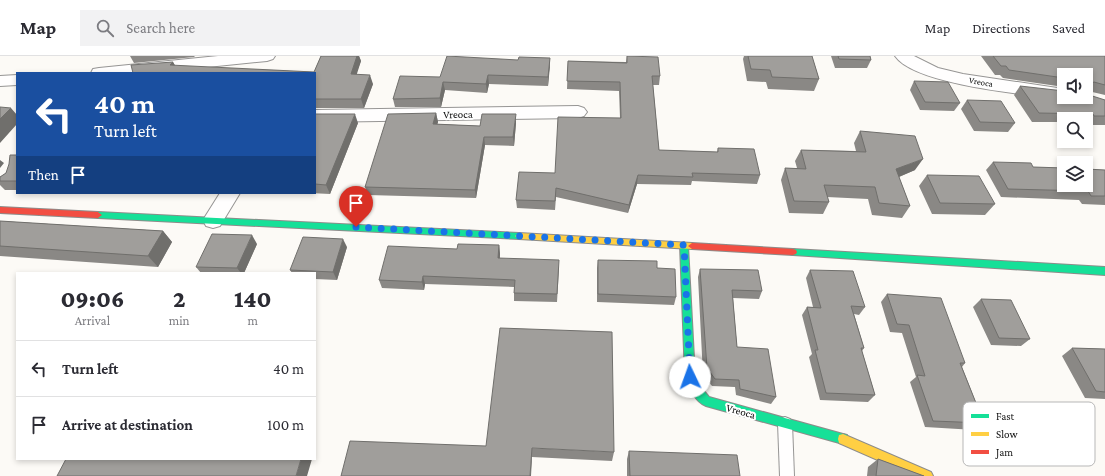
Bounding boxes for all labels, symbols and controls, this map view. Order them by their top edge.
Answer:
search box [80,10,360,46]
text: Map [20,17,56,38]
icon: search [94,17,116,39]
text: Search here [126,20,195,36]
text: Map [925,20,950,36]
text: Directions [972,20,1030,36]
text: Saved [1052,20,1085,36]
map controls [1057,68,1093,192]
button: sound [1057,68,1093,104]
street label: Vreoca [968,75,994,89]
icon: left [28,88,80,140]
text: 40 m [94,88,155,119]
street label: Vreoca [443,108,473,120]
button: search [1057,112,1093,148]
text: Turn left [94,121,157,141]
button: layers [1057,156,1093,192]
icon: arrive [67,164,89,186]
text: Then [28,167,59,183]
pin [339,186,373,227]
icon: arrive [345,192,367,214]
text: 09:06 [60,285,124,312]
text: 2 [173,285,185,312]
text: 140 [234,285,272,312]
text: Arrival [75,313,110,328]
text: min [169,313,190,328]
text: m [248,313,258,328]
position arrow [669,356,711,398]
icon: left [28,358,50,380]
text: Turn left [62,361,118,377]
text: 40 m [273,361,304,377]
street label: Vreoca [725,401,757,421]
legend [963,402,1095,466]
text: Fast [996,410,1015,422]
icon: arrive [28,414,50,436]
text: Arrive at destination [62,417,193,433]
text: 100 m [267,417,304,433]
text: Slow [996,428,1018,440]
text: Jam [995,446,1013,459]

